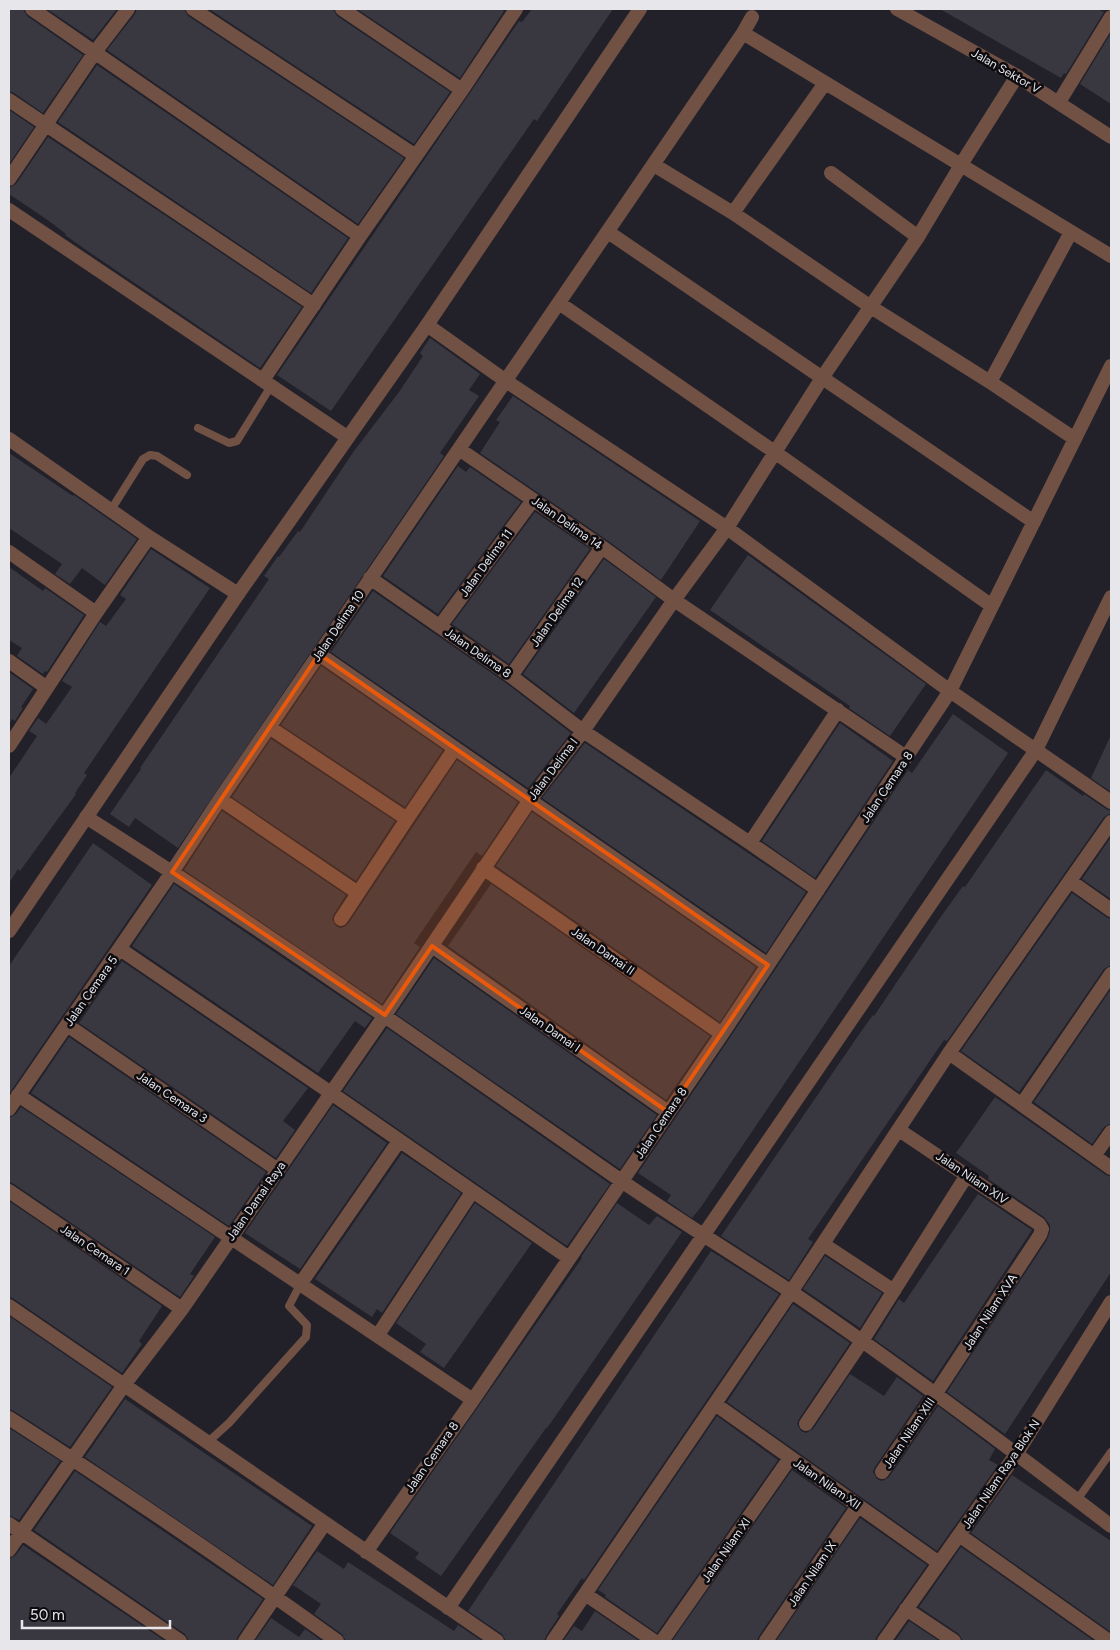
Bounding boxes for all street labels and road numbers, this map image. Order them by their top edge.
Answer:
street label: Jalan Sektor V [969,46,1044,97]
street label: Jalan Delima 14 [529,494,605,553]
street label: Jalan Delima 11 [457,526,515,600]
street label: Jalan Delima 12 [528,574,586,650]
street label: Jalan Delima 10 [309,587,367,664]
street label: Jalan Delima 8 [442,625,514,681]
street label: Jalan Delima I [525,735,581,803]
street label: Jalan Cemara 8 [858,749,916,825]
street label: Jalan Damai II [569,924,637,978]
street label: Jalan Cemara 5 [62,953,120,1029]
street label: Jalan Damai I [517,1003,583,1055]
street label: Jalan Cemara 3 [134,1068,210,1126]
street label: Jalan Cemara 8 [632,1085,690,1161]
street label: Jalan Nilam XIV [933,1149,1011,1208]
street label: Jalan Damai Raya [224,1159,288,1243]
street label: Jalan Cemara 1 [58,1222,132,1278]
street label: Jalan Nilam XVA [960,1271,1020,1353]
street label: Jalan Nilam XIII [880,1395,938,1471]
street label: Jalan Nilam Raya Blok N [959,1417,1043,1531]
street label: Jalan Cemara 8 [403,1419,461,1495]
street label: Jalan Nilam XII [791,1456,863,1512]
street label: Jalan Nilam XI [699,1515,753,1585]
street label: Jalan Nilam IX [785,1538,839,1609]

